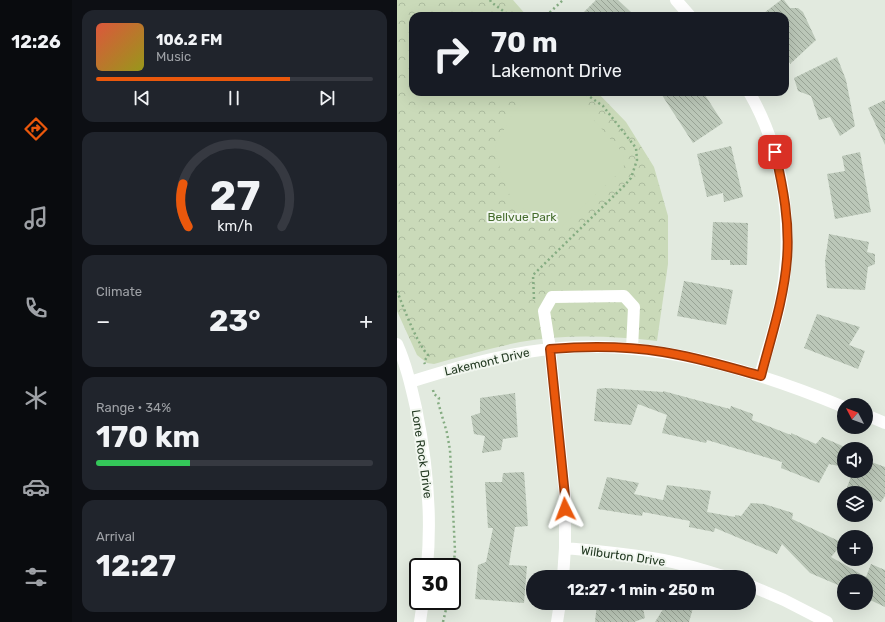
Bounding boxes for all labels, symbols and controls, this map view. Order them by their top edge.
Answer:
text: 70 m [491,26,558,59]
icon: right [425,28,477,80]
text: 12:26 [11,31,61,53]
text: 106.2 FM [156,31,222,49]
text: Music [156,49,191,64]
text: Lakemont Drive [491,60,622,82]
icon: previous [131,87,153,109]
icon: pause [223,87,245,109]
icon: next [316,87,338,109]
icon: directions [22,115,50,143]
pin [758,135,792,169]
icon: arrive [764,141,786,163]
text: 27 [209,170,260,219]
icon: music [22,204,50,232]
park label: Bellvue Park [487,210,557,224]
text: km/h [217,217,252,234]
text: Climate [96,284,142,299]
icon: phone [22,294,50,322]
text: 23° [209,303,261,339]
text: − [96,308,110,335]
text: + [359,308,373,335]
street label: Lakemont Drive [443,345,531,379]
icon: climate [22,384,50,412]
north arrow [837,398,873,434]
map controls [837,398,873,610]
text: Range · 34% [96,400,171,415]
street label: Lone Rock Drive [409,409,435,500]
text: 170 km [96,419,200,455]
button: sound [837,442,873,478]
icon: car [22,473,50,501]
button: layers [837,486,873,522]
position arrow [544,488,586,530]
text: Arrival [96,529,135,544]
button: + [837,530,873,566]
street label: Wilburton Drive [580,543,666,569]
text: 12:27 [96,548,176,584]
speed limit sign: 30 [409,558,461,610]
icon: filters [22,563,50,591]
button: − [837,574,873,610]
text: 12:27 · 1 min · 250 m [567,581,715,599]

